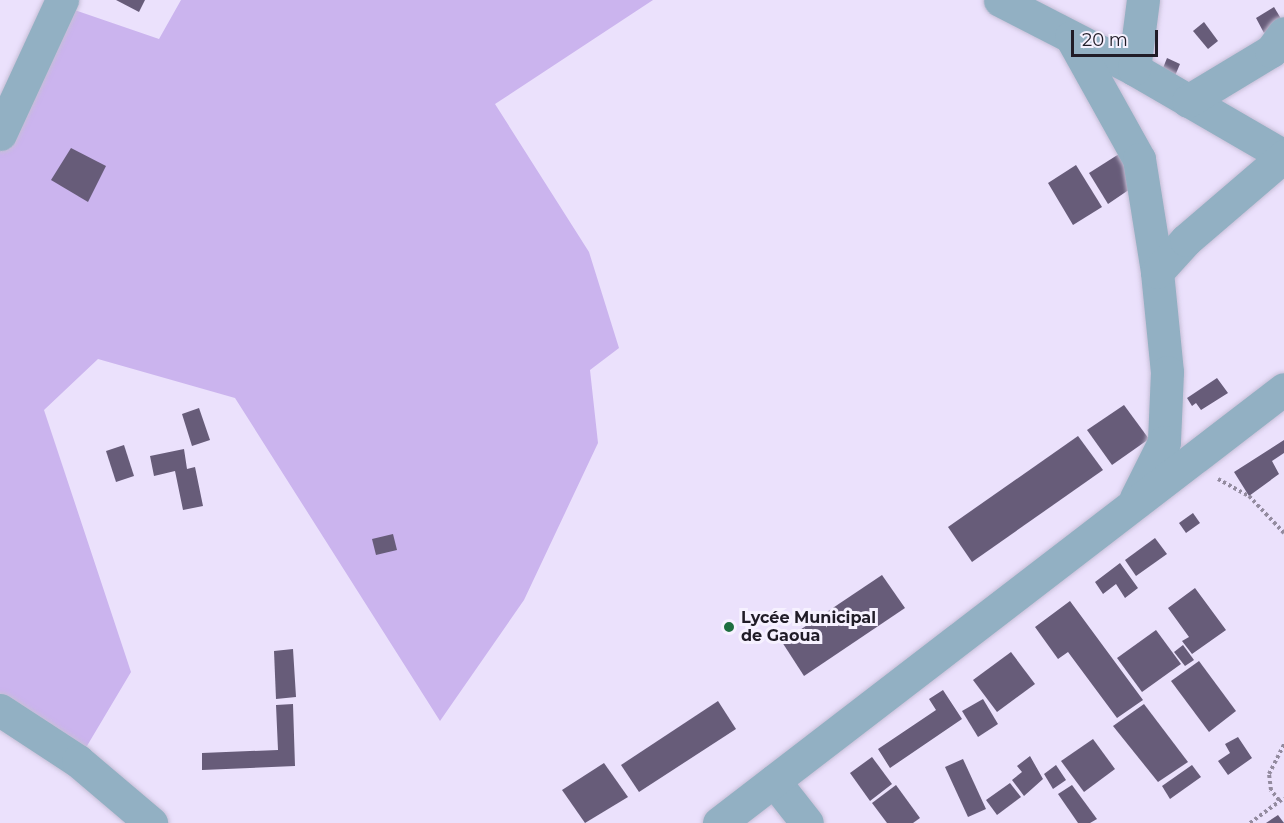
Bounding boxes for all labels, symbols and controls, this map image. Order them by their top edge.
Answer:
scale bar [1074,18,1161,56]
text: 20 m [1082,29,1128,51]
place label: Lycée Municipal de Gaoua [741,608,876,646]
marker: Lycée Municipal de Gaoua [722,620,736,634]

